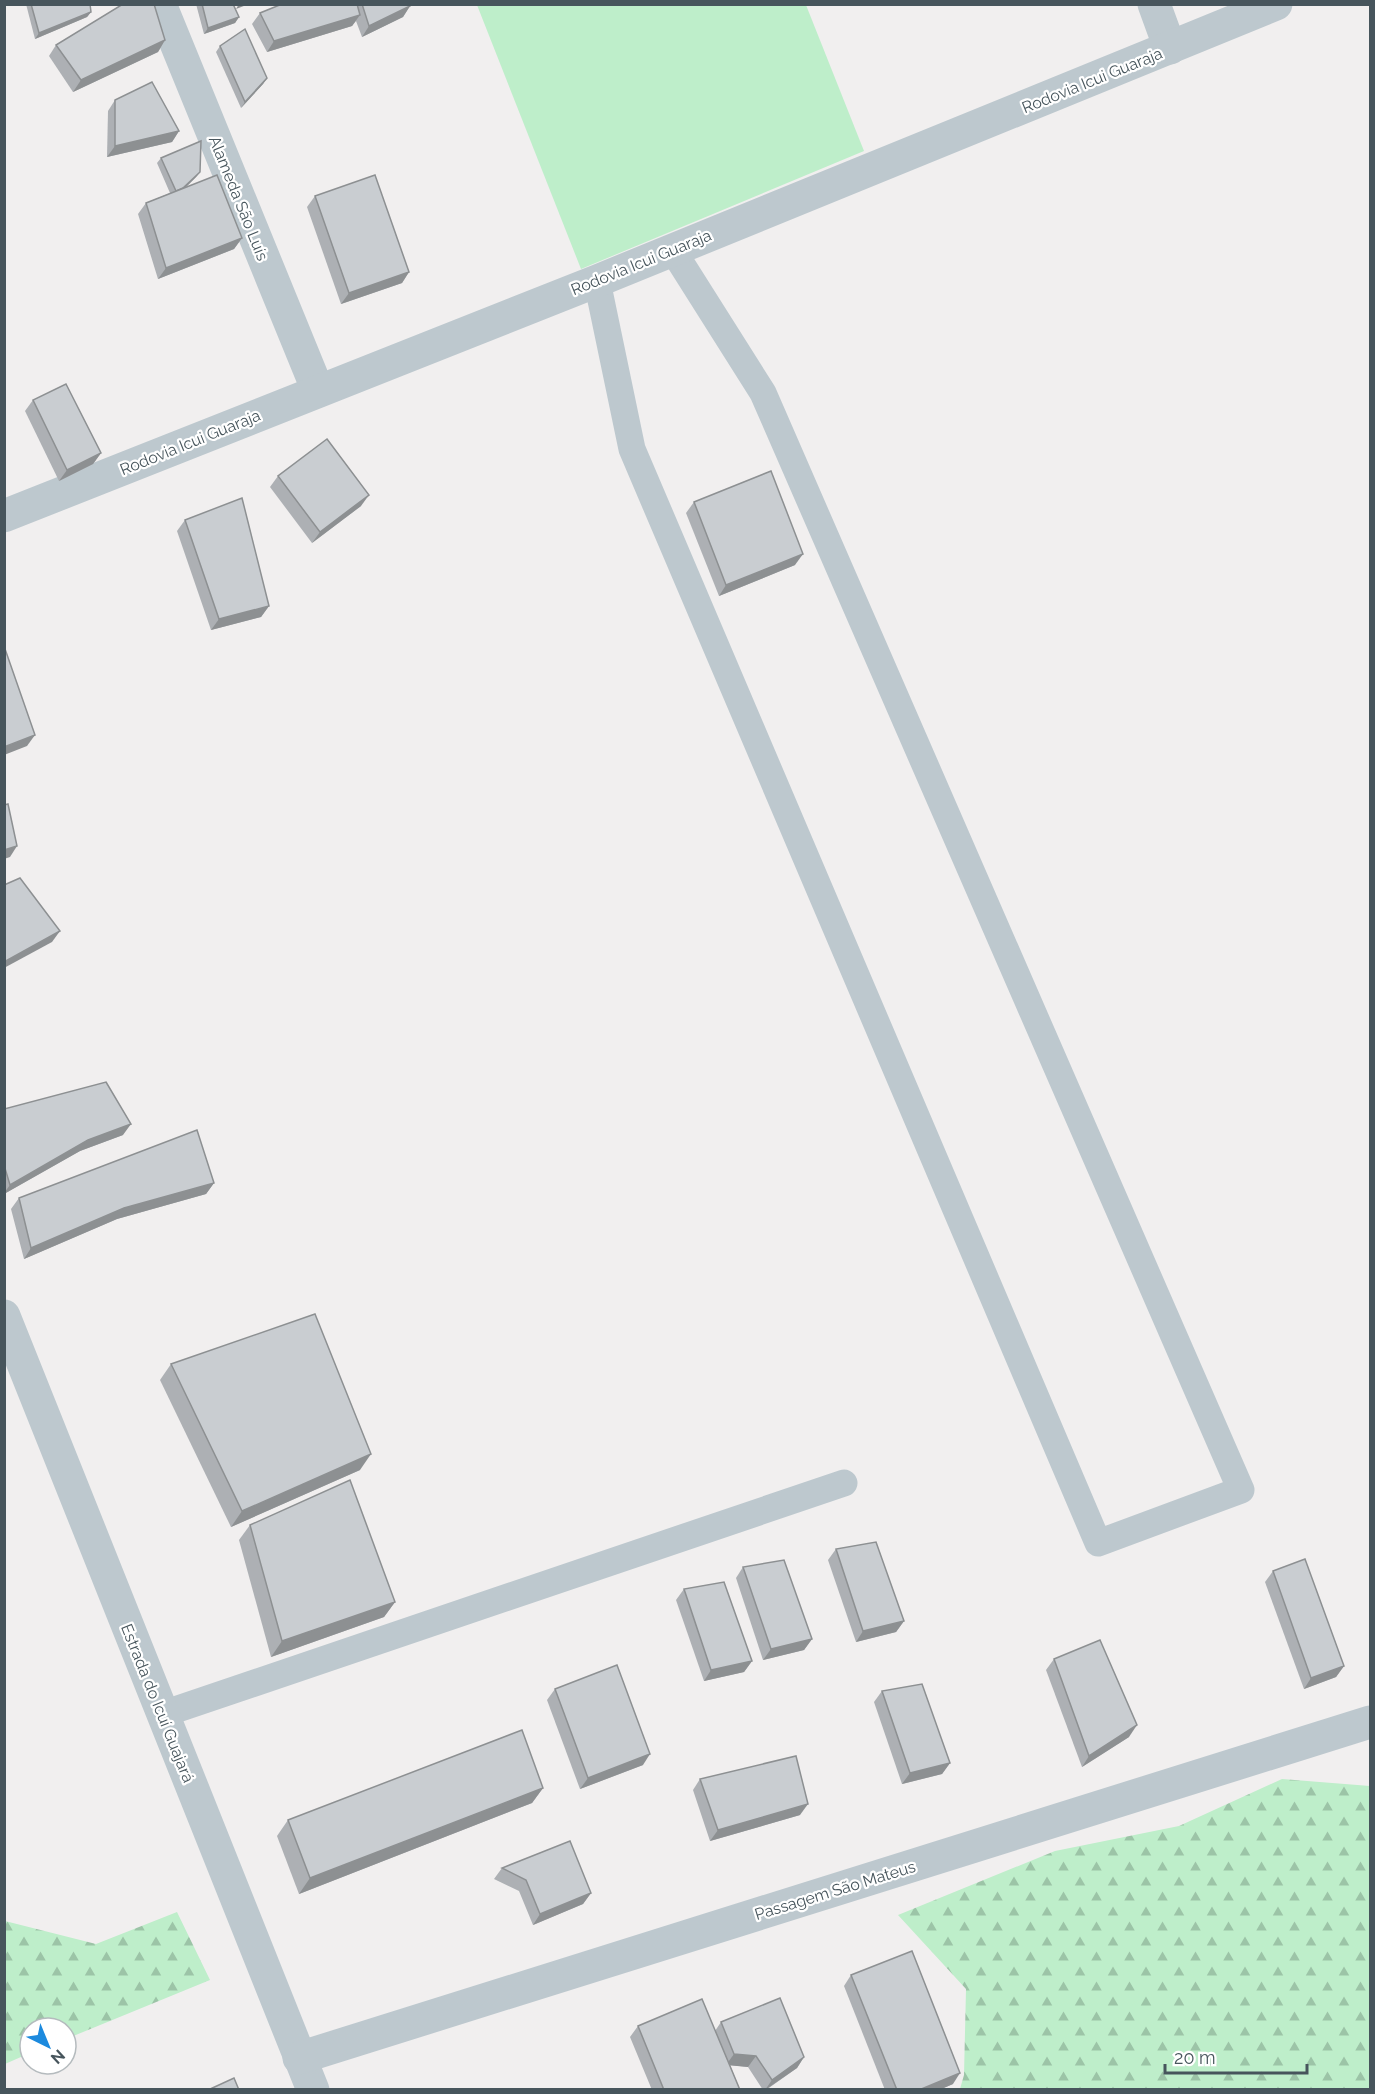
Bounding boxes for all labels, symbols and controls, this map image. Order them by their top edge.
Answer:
street label: Rodovia Icui Guaraja [1019,44,1165,117]
street label: Alameda São Luís [205,133,272,264]
street label: Rodovia Icui Guaraja [568,226,714,299]
street label: Rodovia Icui Guaraja [117,406,263,479]
street label: Estrada do Icuí Guajará [117,1621,198,1785]
street label: Passagem São Mateus [752,1857,918,1924]
north arrow [18,2016,78,2076]
scale bar [1165,2037,1308,2075]
text: N [47,2045,69,2068]
text: 20 m [1174,2047,1216,2068]

